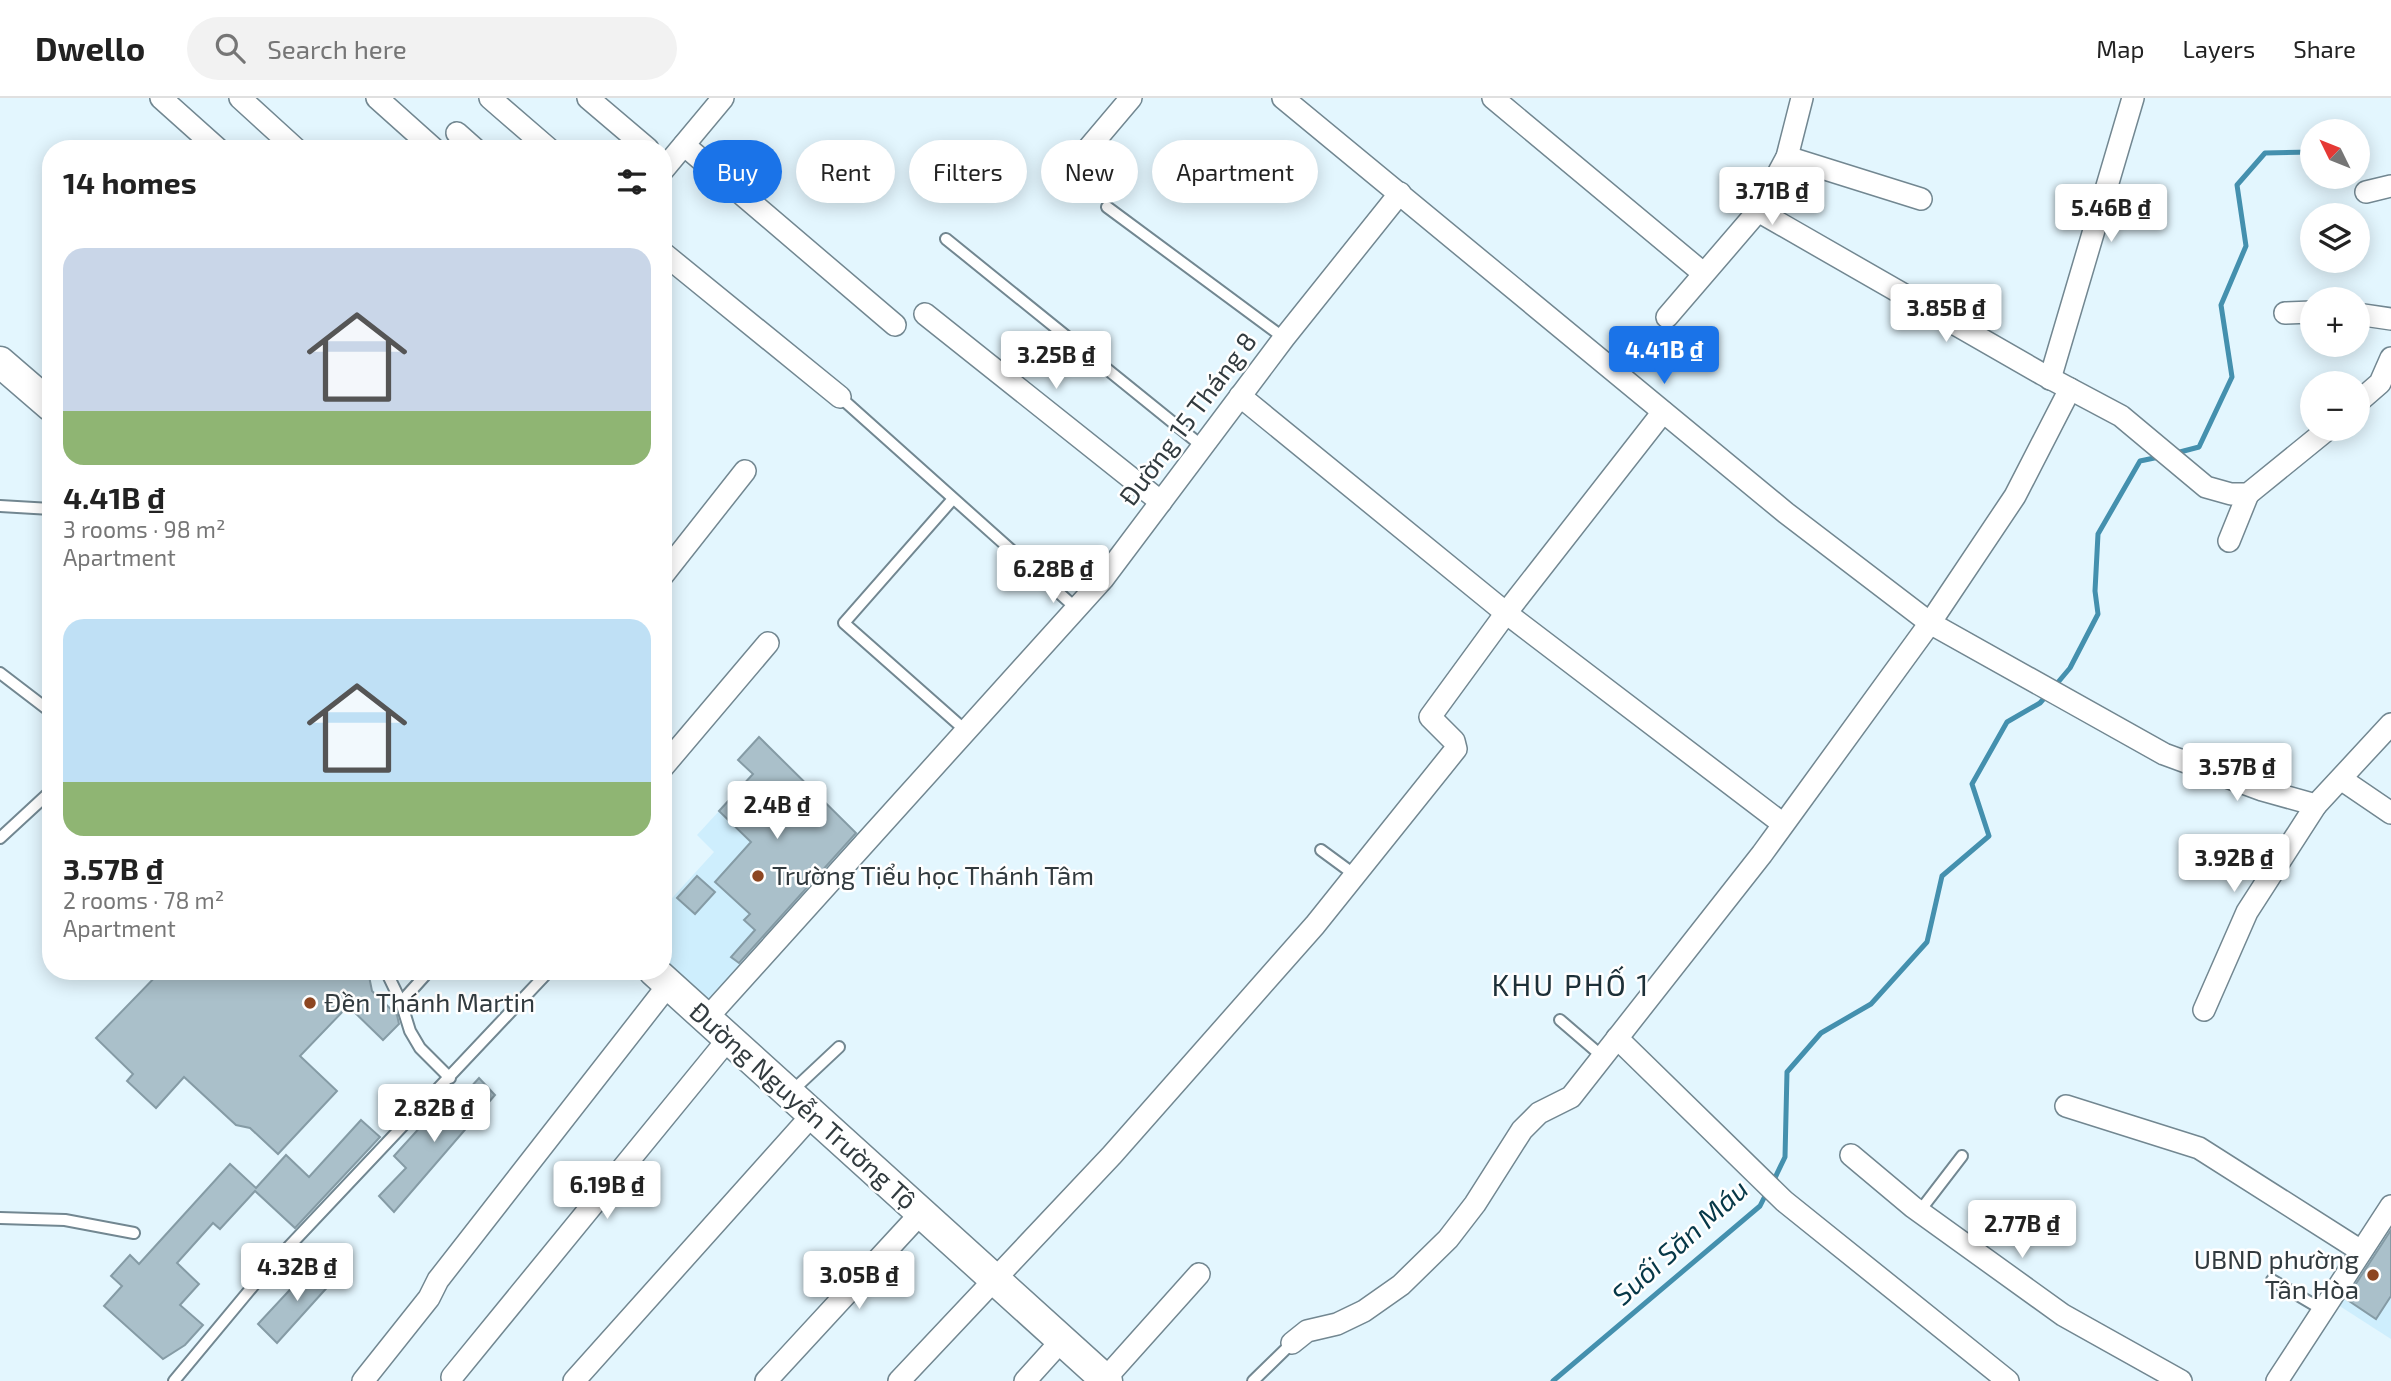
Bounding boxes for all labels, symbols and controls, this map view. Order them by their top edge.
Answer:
search box [187,17,677,80]
text: Dwello [35,28,145,68]
icon: search [211,29,249,67]
text: Search here [267,33,407,64]
text: Map [2096,34,2144,63]
text: Layers [2182,34,2255,63]
text: Share [2293,34,2356,63]
north arrow [2300,119,2370,189]
map controls [2300,119,2370,441]
chip: Buy [693,140,782,203]
chip: Rent [796,140,895,203]
chip: Filters [909,140,1027,203]
chip: New [1041,140,1138,203]
chip: Apartment [1152,140,1318,203]
icon: filters [613,163,651,201]
text: 14 homes [63,164,197,200]
pin: 3.71B ₫ [1707,167,1837,227]
text: 3.71B ₫ [1735,176,1809,204]
pin: 5.46B ₫ [2046,184,2176,244]
text: 5.46B ₫ [2071,193,2151,221]
button: layers [2300,203,2370,273]
pin: 3.85B ₫ [1881,285,2011,344]
button: + [2300,287,2370,357]
text: 3.85B ₫ [1906,293,1986,321]
icon: home [294,294,420,420]
street label: Đường 15 Tháng 8 [1112,325,1262,511]
pin: 4.41B ₫ [1599,327,1729,386]
pin: 3.25B ₫ [991,331,1121,391]
text: 4.41B ₫ [1625,335,1703,363]
text: 3.25B ₫ [1017,340,1095,368]
button: − [2300,371,2370,441]
text: 4.41B ₫ [63,479,165,515]
text: 3 rooms · 98 m² [63,515,225,543]
text: Apartment [63,543,176,571]
pin: 6.28B ₫ [988,546,1118,605]
text: 6.28B ₫ [1013,554,1093,582]
icon: home [294,665,420,791]
pin: 3.57B ₫ [2172,744,2302,803]
text: 3.57B ₫ [2199,752,2275,780]
pin: 2.4B ₫ [720,782,834,841]
text: 2.4B ₫ [744,790,810,818]
pin: 3.92B ₫ [2169,834,2299,894]
text: 3.92B ₫ [2195,843,2273,871]
text: 3.57B ₫ [63,850,163,886]
place label: Trường Tiểu học Thánh Tâm [772,859,1094,890]
marker: Trường Tiểu học Thánh Tâm [750,868,766,884]
text: 2 rooms · 78 m² [63,886,224,914]
text: Apartment [63,914,176,942]
district label: KHU PHỐ 1 [1492,965,1650,1002]
place label: Đền Thánh Martin [324,986,535,1017]
marker: Đền Thánh Martin [302,995,318,1011]
street label: Đường Nguyễn Trường Tộ [684,995,924,1215]
pin: 2.82B ₫ [369,1084,499,1144]
text: 2.82B ₫ [394,1093,474,1121]
pin: 6.19B ₫ [542,1162,672,1221]
text: 6.19B ₫ [569,1170,645,1198]
water label: Suối Săn Máu [1604,1171,1754,1311]
pin: 2.77B ₫ [1957,1200,2087,1260]
text: 2.77B ₫ [1984,1209,2060,1237]
place label: UBND phường Tân Hòa [2194,1243,2359,1304]
pin: 4.32B ₫ [232,1244,362,1303]
text: 4.32B ₫ [257,1252,337,1280]
pin: 3.05B ₫ [794,1252,924,1311]
text: 3.05B ₫ [819,1260,899,1288]
marker: UBND phường Tân Hòa [2365,1267,2381,1283]

